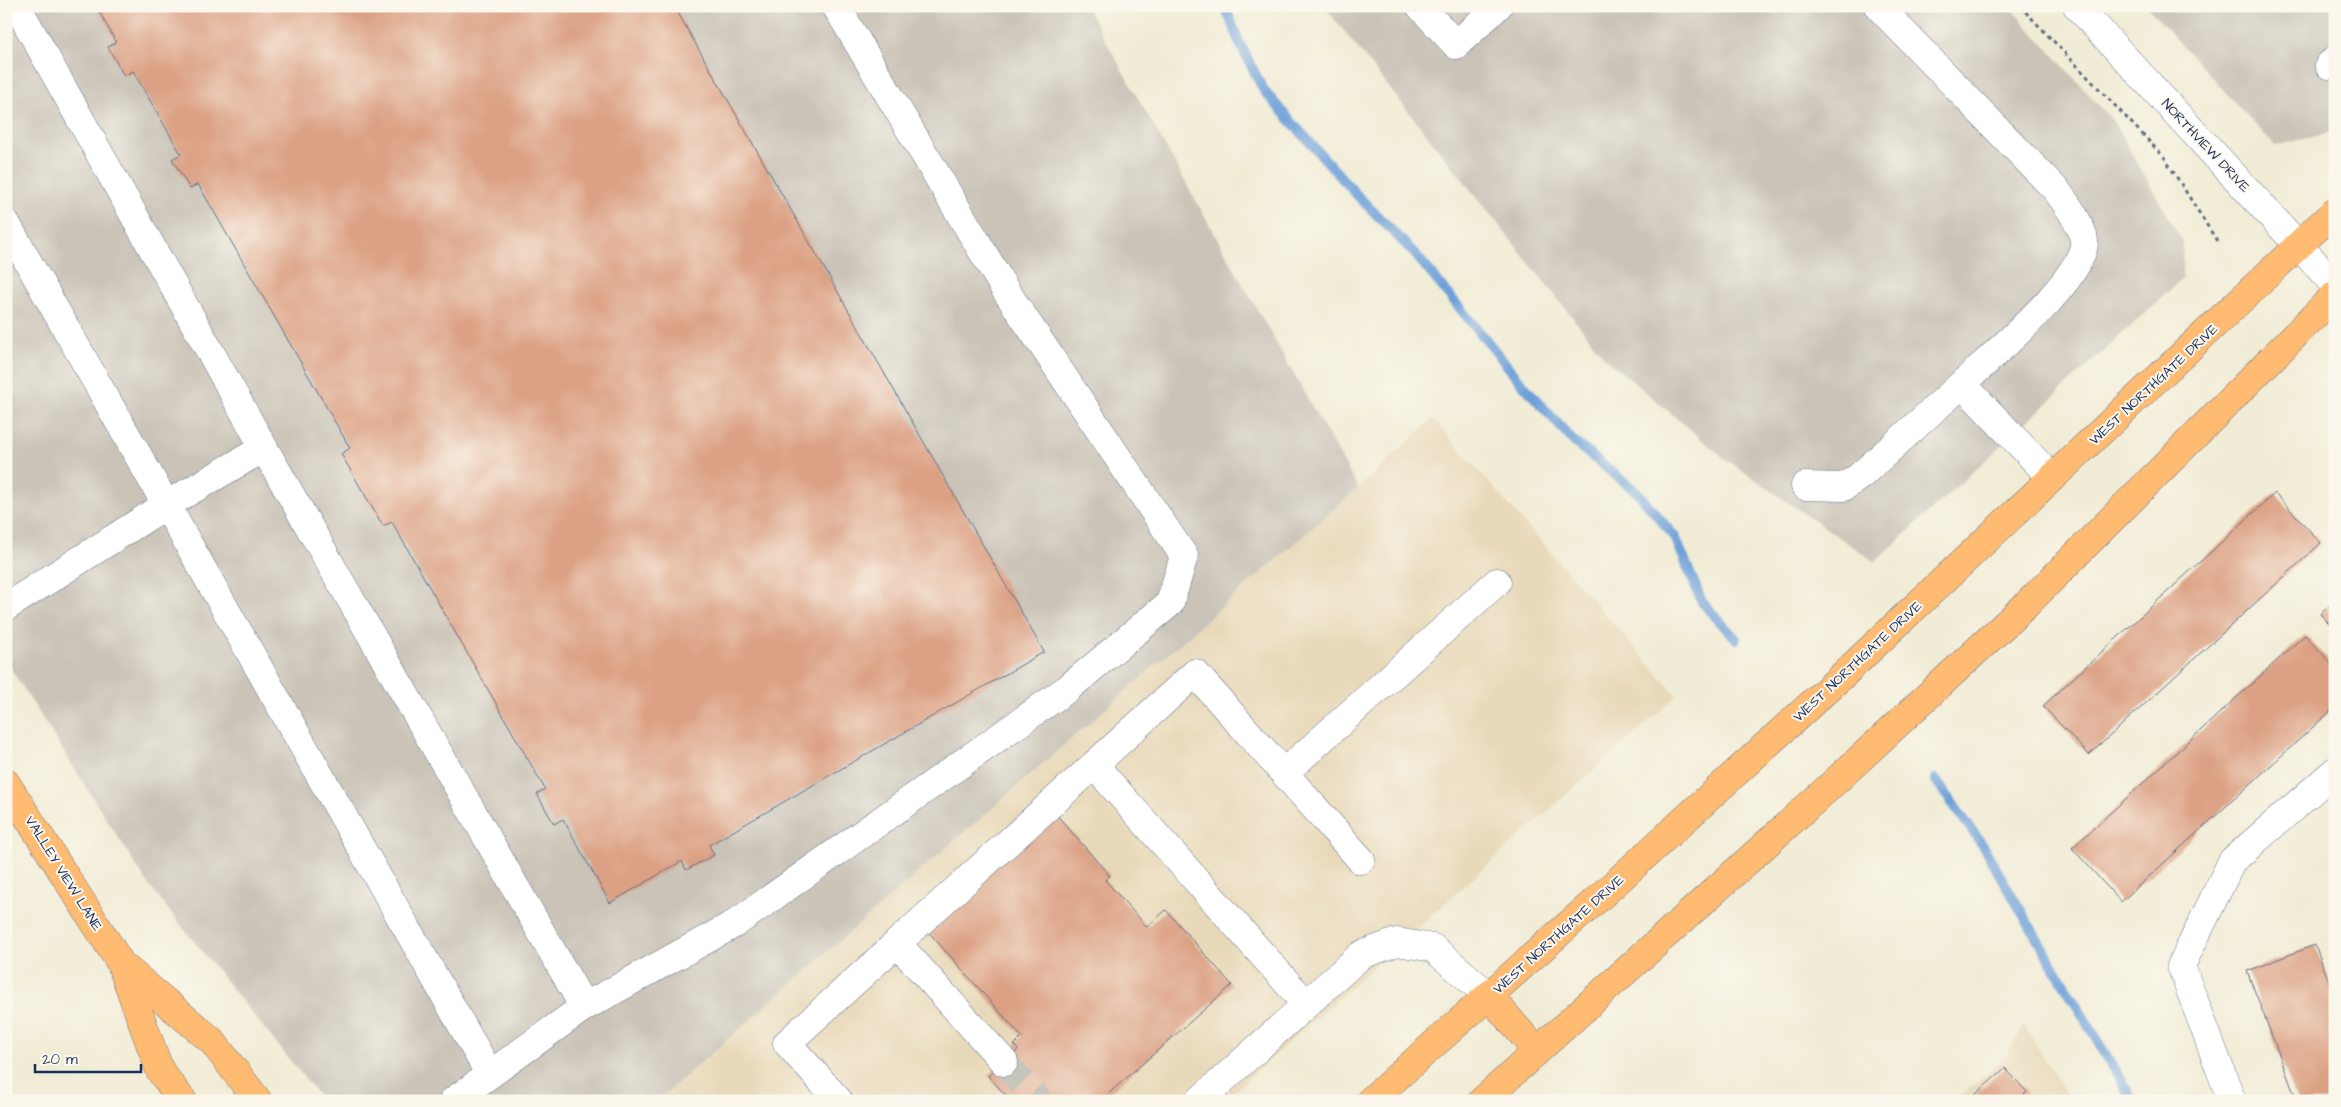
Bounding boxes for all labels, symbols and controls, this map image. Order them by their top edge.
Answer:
street label: NORTHVIEW DRIVE [2157,94,2255,197]
street label: WEST NORTHGATE DRIVE [2085,319,2223,450]
street label: WEST NORTHGATE DRIVE [1789,596,1927,727]
street label: VALLEY VIEW LANE [20,812,107,935]
street label: WEST NORTHGATE DRIVE [1489,870,1629,999]
scale bar [35,1042,141,1074]
text: 20 m [42,1049,78,1070]

